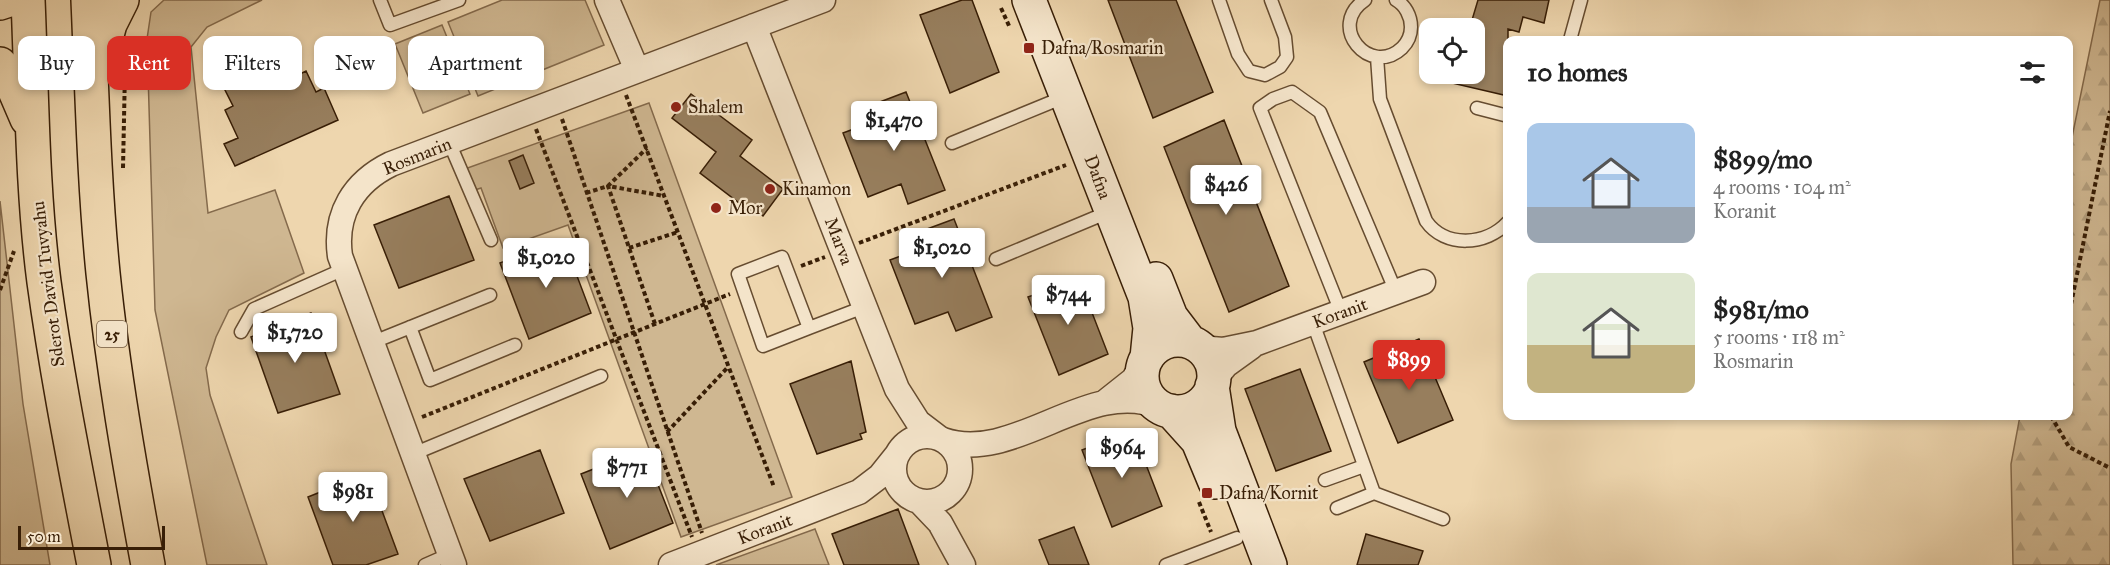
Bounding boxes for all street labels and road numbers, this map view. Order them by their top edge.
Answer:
street label: Rosmarin [379,132,455,180]
street label: Dafna [1080,152,1117,202]
street label: Sderot David Tuvyahu [27,199,69,368]
street label: Marva [820,214,858,268]
street label: Koranit [1309,293,1371,333]
road number: 25 [97,321,127,347]
street label: Koranit [734,508,796,549]

